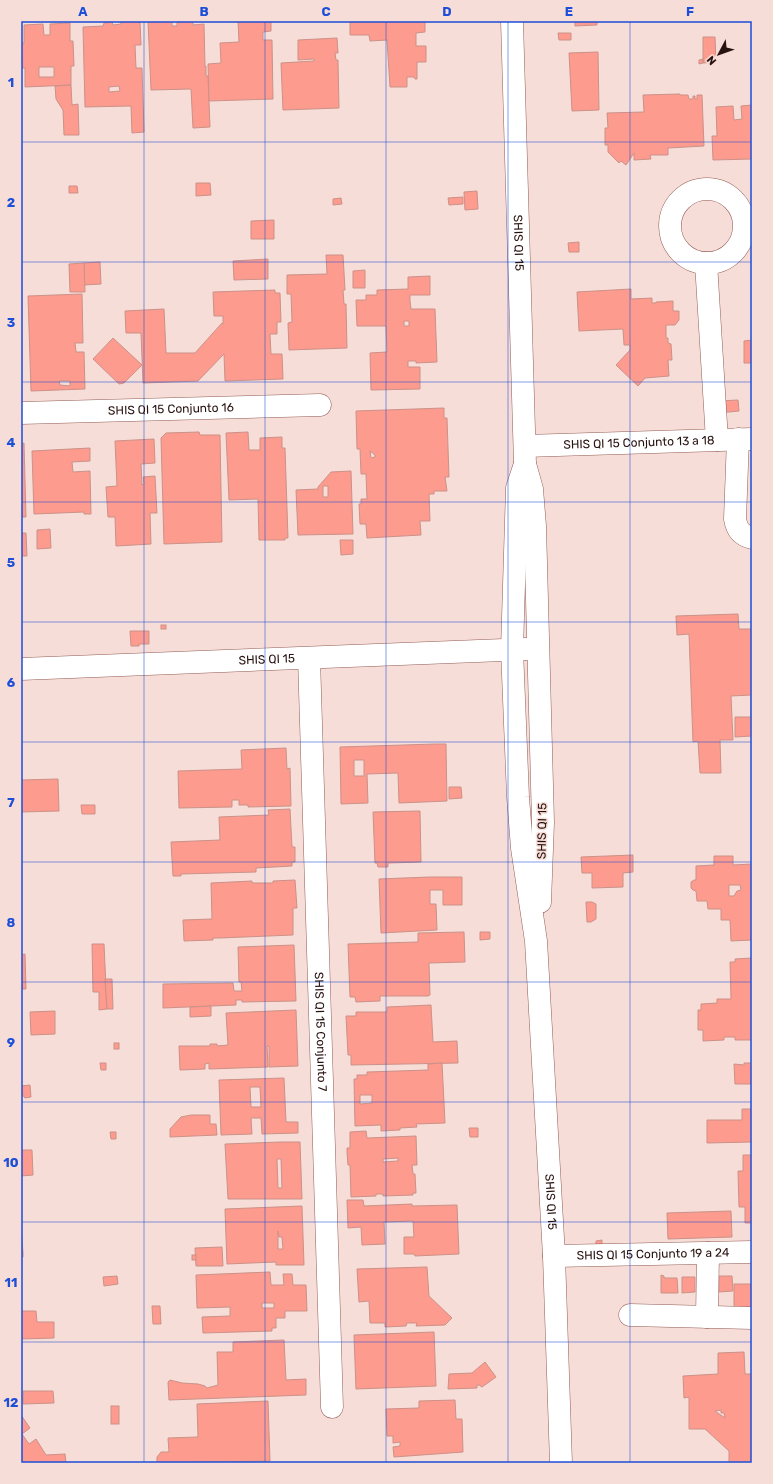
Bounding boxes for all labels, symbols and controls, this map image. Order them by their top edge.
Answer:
text: A [78,4,88,19]
text: B [199,4,209,19]
text: C [321,4,331,19]
text: D [442,4,452,19]
text: E [565,4,573,19]
text: F [686,4,694,19]
north arrow [699,34,739,74]
text: N [704,53,719,67]
text: 1 [8,75,14,90]
text: 2 [7,195,15,210]
street label: SHIS QI 15 [511,215,526,271]
text: 3 [7,315,16,330]
street label: SHIS QI 15 Conjunto 16 [108,400,234,418]
street label: SHIS QI 15 Conjunto 13 a 18 [563,433,715,452]
text: 4 [7,435,16,450]
text: 5 [7,555,15,570]
street label: SHIS QI 15 [238,651,295,667]
text: 6 [7,675,16,690]
text: 7 [7,795,15,810]
street label: SHIS QI 15 [535,803,549,859]
text: 8 [7,915,16,930]
street label: SHIS QI 15 Conjunto 7 [312,972,329,1092]
text: 9 [7,1035,15,1050]
text: 10 [3,1155,19,1170]
street label: SHIS QI 15 [542,1173,560,1230]
street label: SHIS QI 15 Conjunto 19 a 24 [576,1245,730,1263]
text: 11 [5,1275,17,1290]
text: 12 [4,1395,18,1410]

